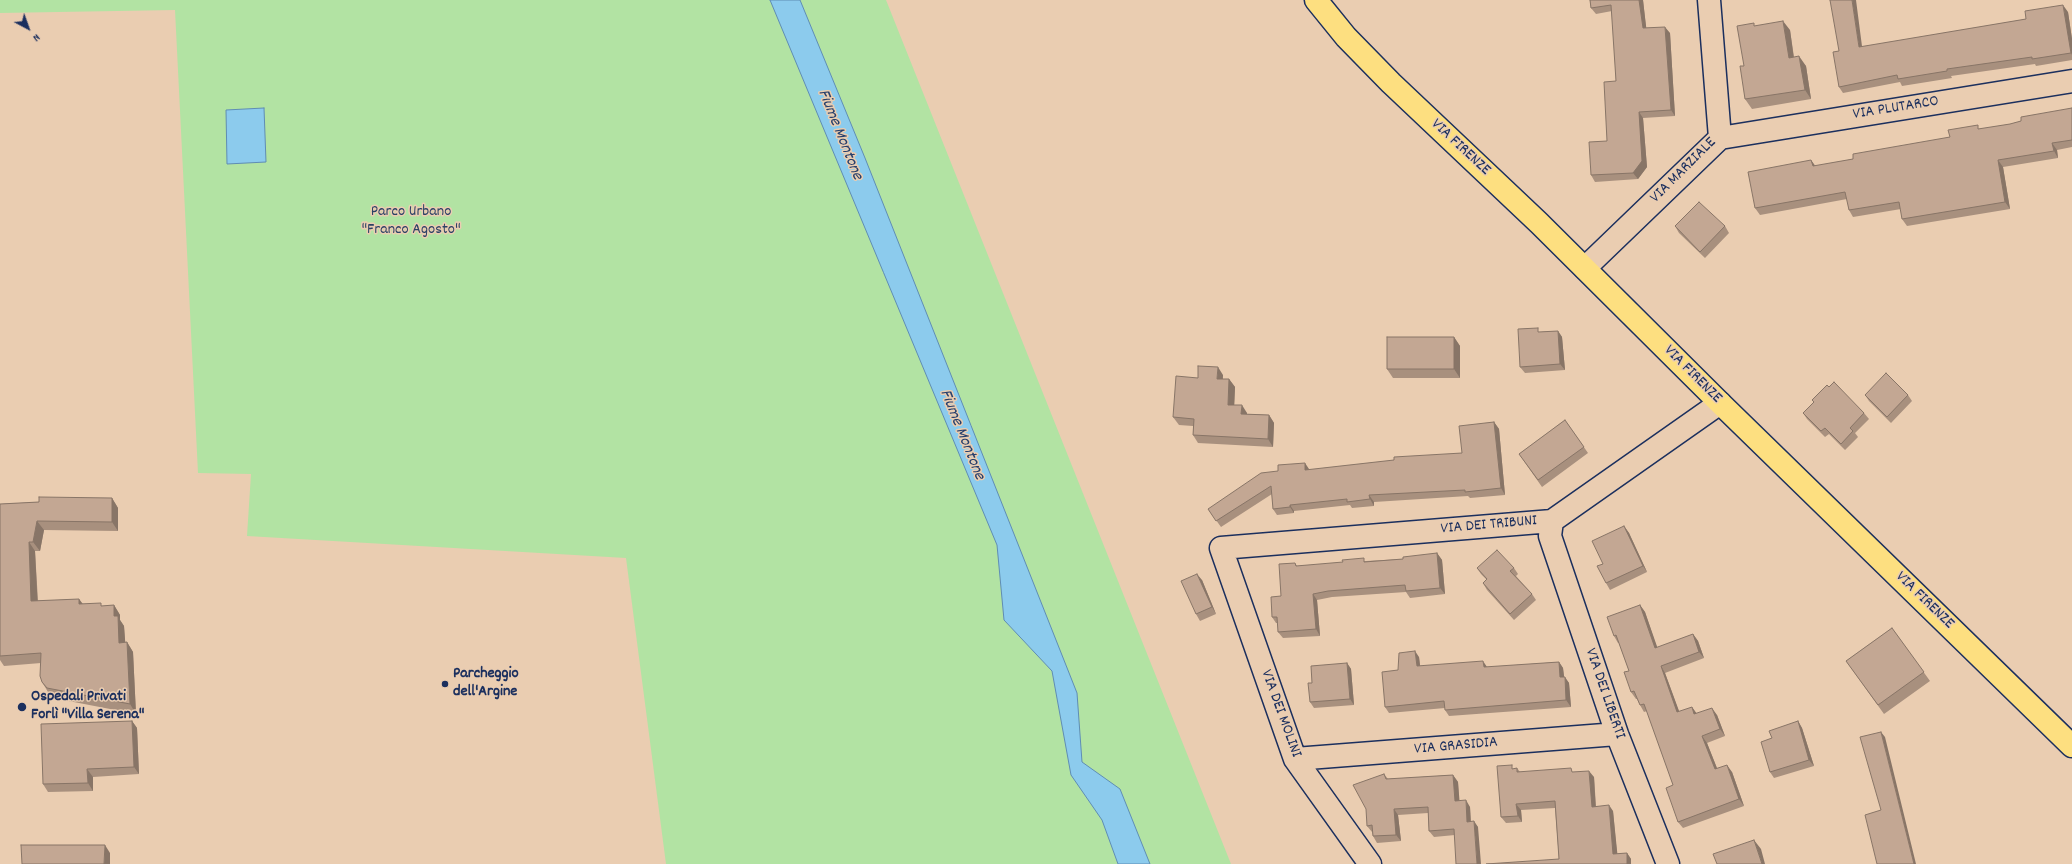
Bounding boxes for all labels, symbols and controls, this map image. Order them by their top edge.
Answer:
north arrow [8,8,48,48]
text: N [29,29,43,45]
water label: Fiume Montone [812,87,866,183]
street label: VIA PLUTARCO [1852,93,1940,125]
street label: VIA FIRENZE [1426,116,1494,180]
street label: VIA MARZIALE [1647,134,1721,208]
park label: Parco Urbano "Franco Agosto" [361,203,461,241]
street label: VIA FIRENZE [1659,342,1725,408]
water label: Fiume Montone [934,387,988,483]
street label: VIA DEI TRIBUNI [1440,512,1538,540]
street label: VIA FIRENZE [1891,568,1957,634]
street label: VIA DEI LIBERTI [1580,646,1628,742]
place label: Parcheggio dell'Argine [453,665,519,703]
street label: VIA DEI MOLINI [1255,667,1305,761]
marker: Parcheggio dell'Argine [440,679,450,689]
place label: Ospedali Privati Forlì "Villa Serena" [31,688,144,726]
marker: Ospedali Privati Forlì "Villa Serena" [16,701,28,713]
street label: VIA GRASIDIA [1414,734,1498,760]

